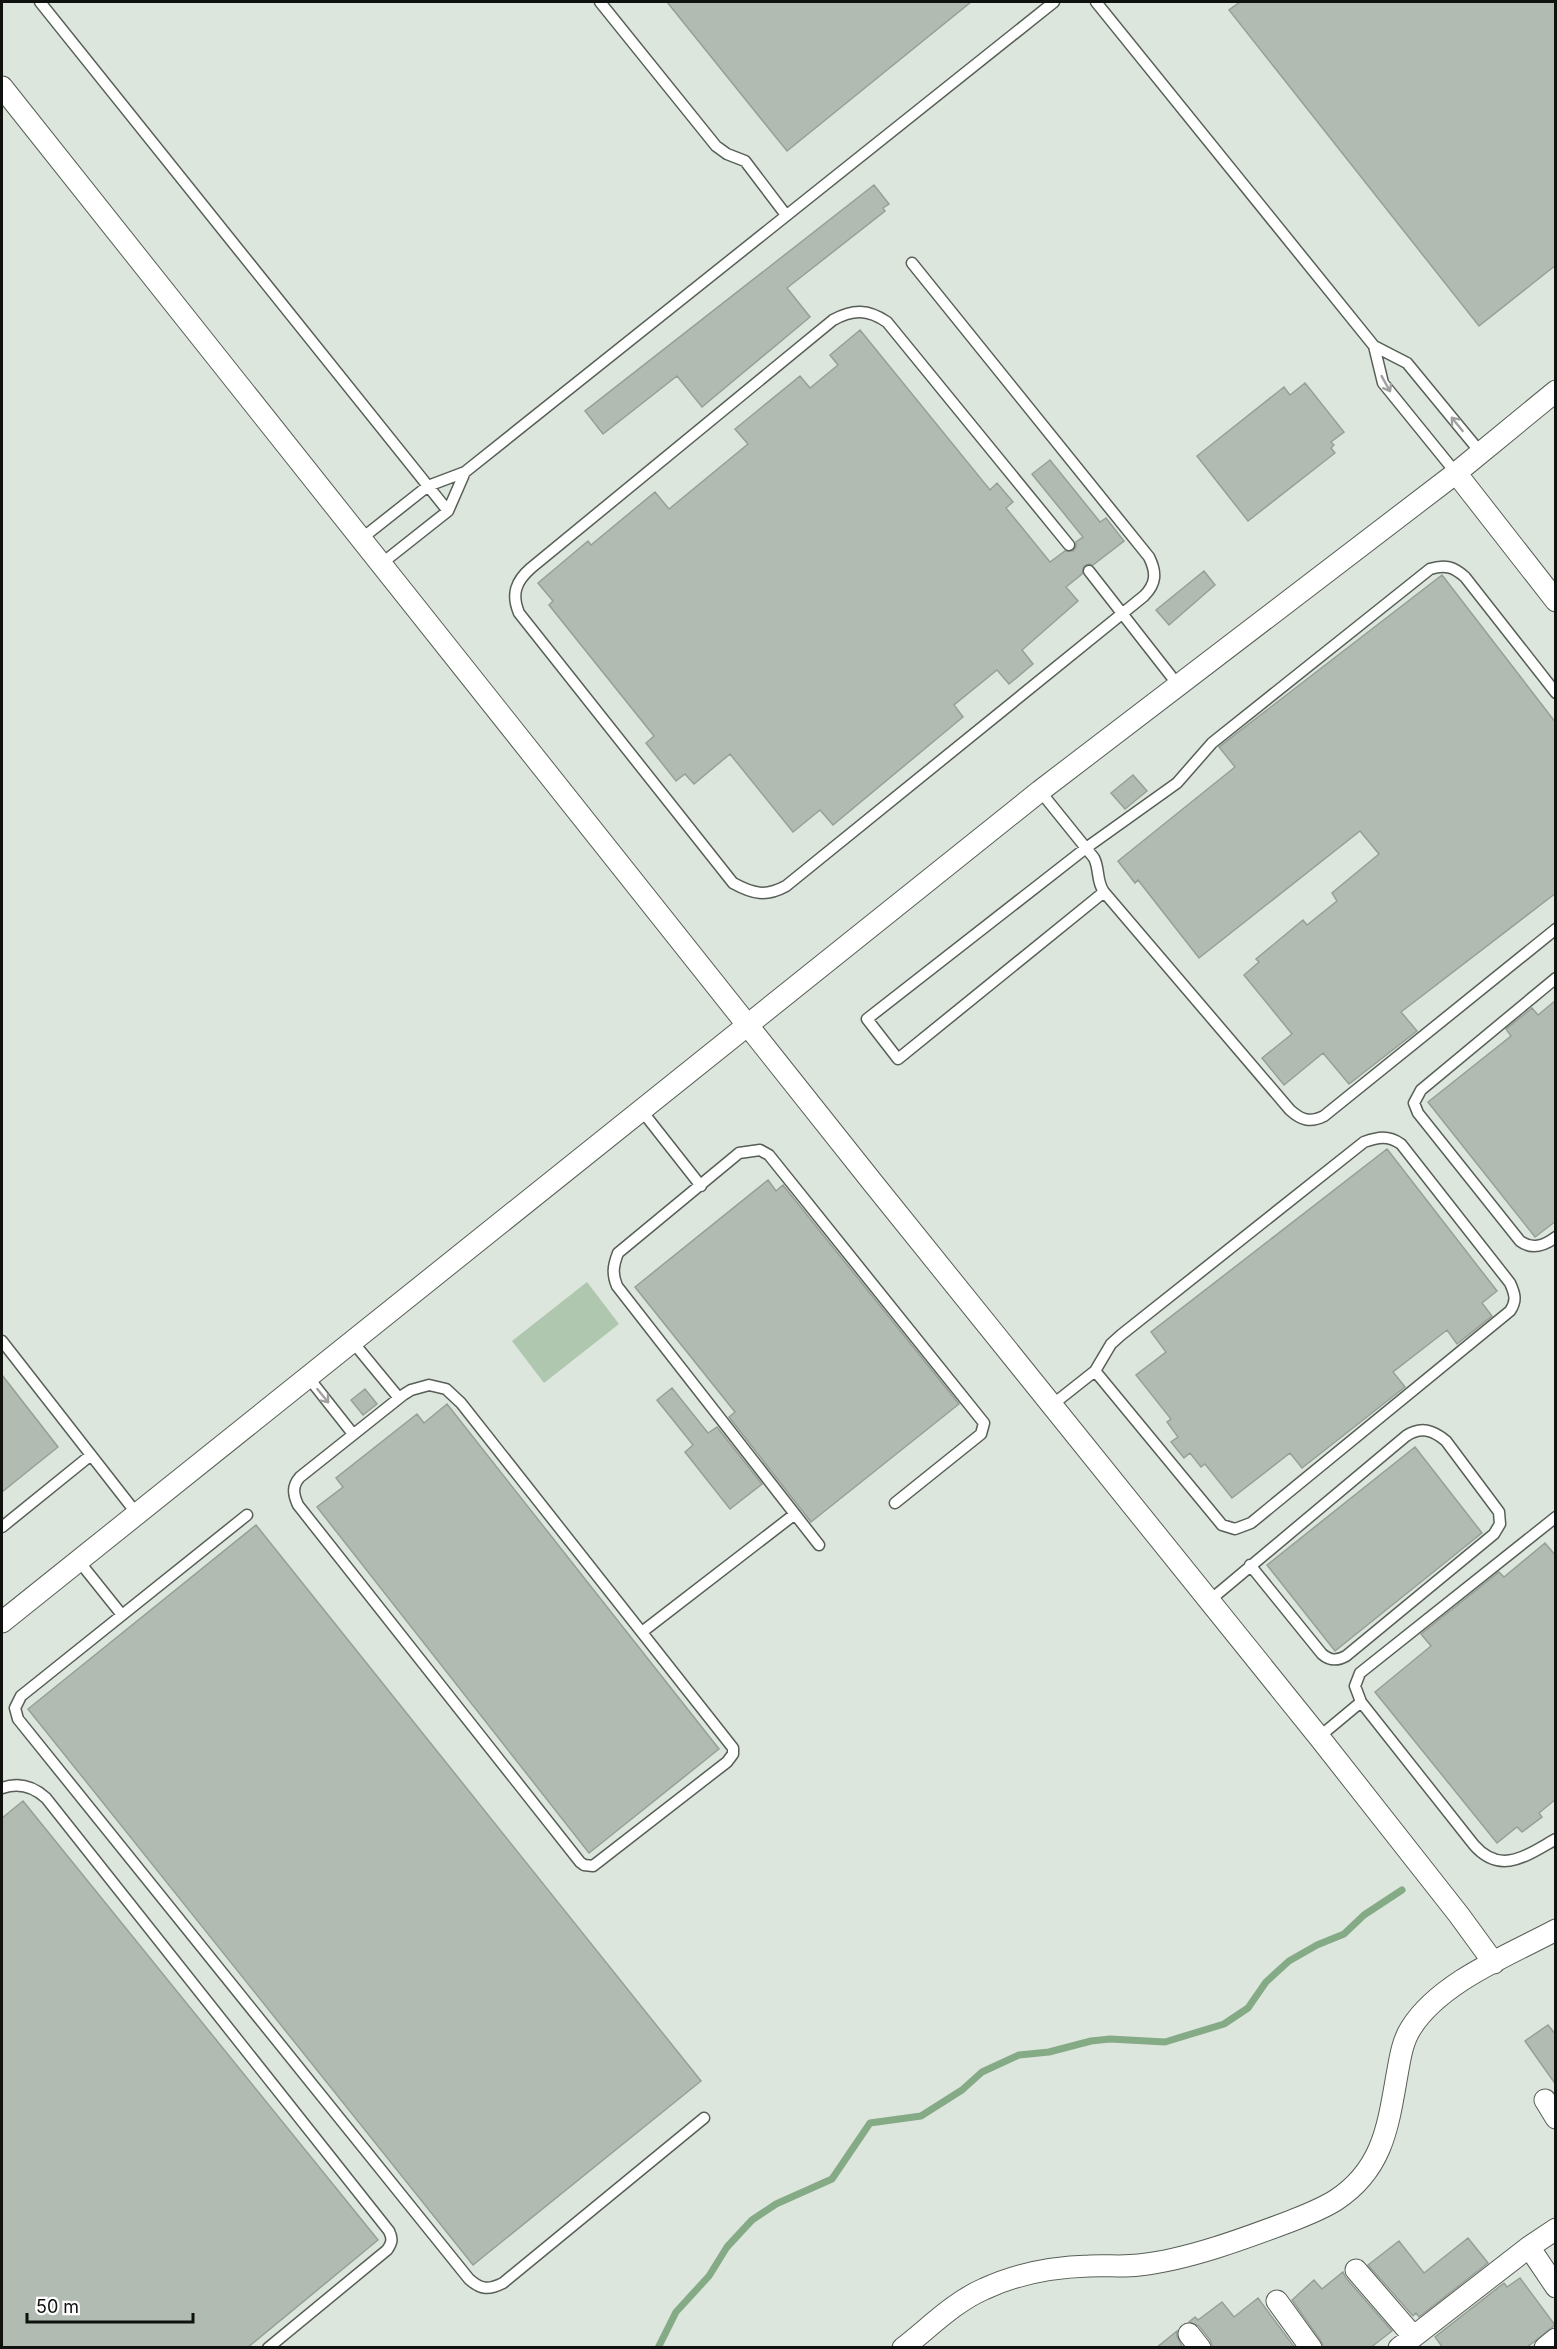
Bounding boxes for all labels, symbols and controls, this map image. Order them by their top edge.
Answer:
one-way arrow [1380,375,1392,393]
one-way arrow [1451,416,1464,432]
one-way arrow [316,1388,329,1404]
scale bar [27,2286,194,2324]
text: 50 m [36,2296,79,2317]

